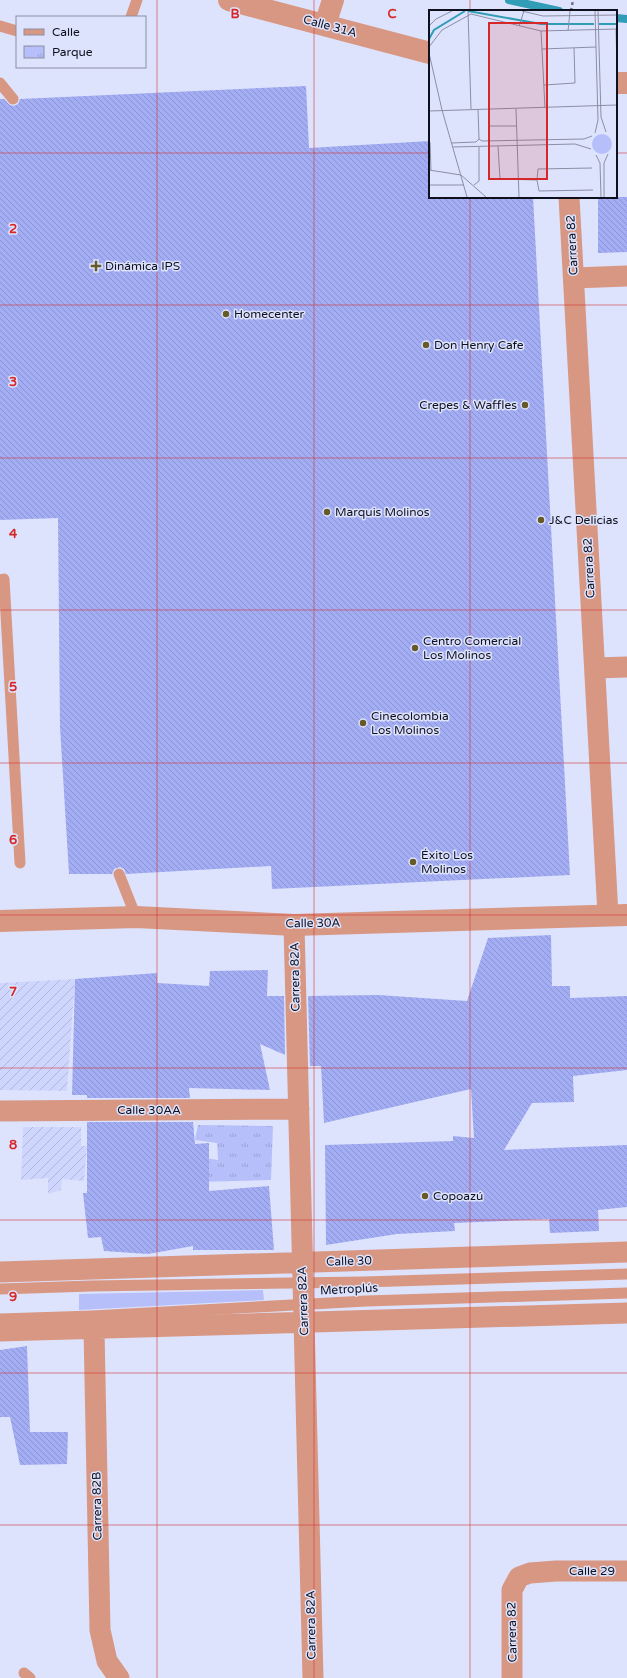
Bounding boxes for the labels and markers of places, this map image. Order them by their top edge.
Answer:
place label: Dinámica IPS [105,259,180,273]
marker: Dinámica IPS [90,260,102,272]
place label: Homecenter [234,307,305,321]
marker: Homecenter [221,309,231,319]
place label: Don Henry Cafe [434,338,524,352]
marker: Don Henry Cafe [421,340,431,350]
place label: Crepes & Waffles [419,398,517,412]
marker: Crepes & Waffles [520,400,530,410]
place label: Marquis Molinos [335,505,430,519]
marker: Marquis Molinos [322,507,332,517]
place label: J&C Delicias [549,513,619,527]
marker: J&C Delicias [536,515,546,525]
place label: Centro Comercial Los Molinos [423,634,521,662]
marker: Centro Comercial Los Molinos [410,643,420,653]
place label: Cinecolombia Los Molinos [371,709,449,737]
marker: Cinecolombia Los Molinos [358,718,368,728]
place label: Éxito Los Molinos [421,848,473,876]
marker: Éxito Los Molinos [408,857,418,867]
place label: Copoazú [433,1189,483,1203]
marker: Copoazú [420,1191,430,1201]

